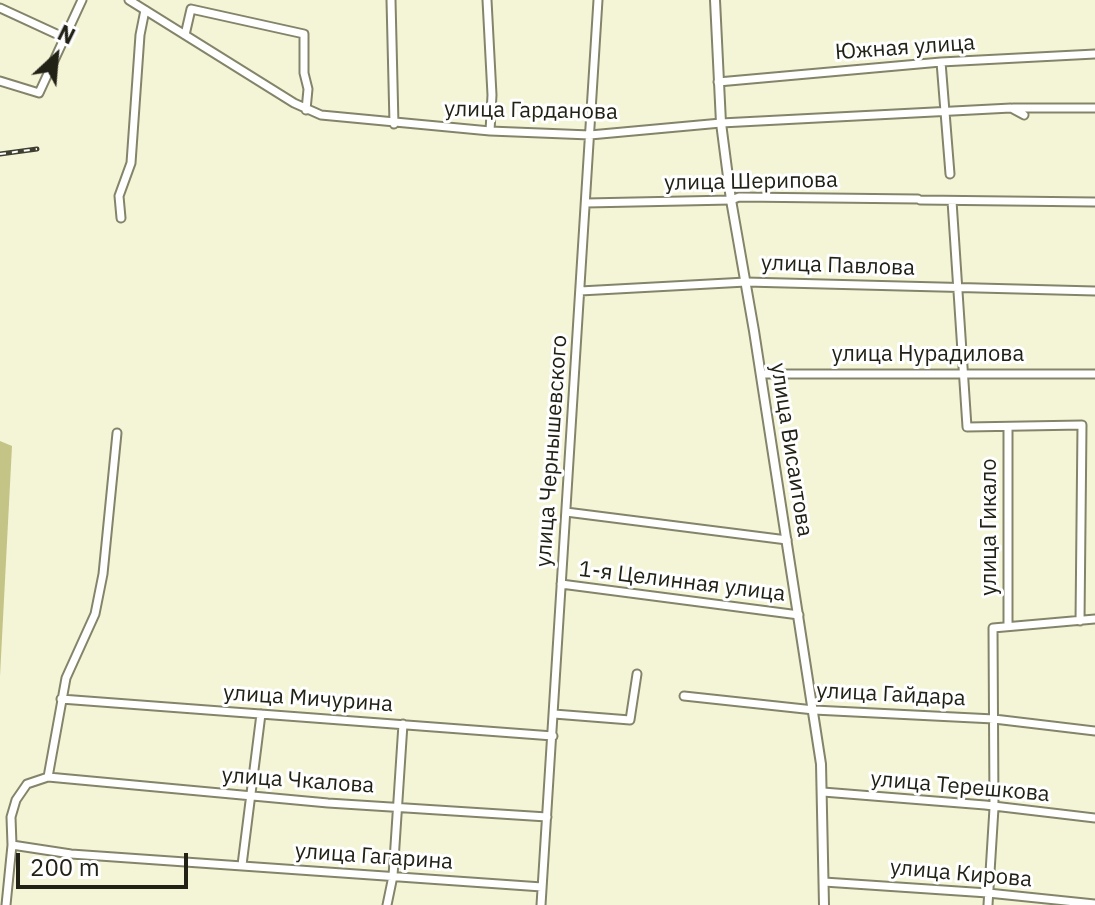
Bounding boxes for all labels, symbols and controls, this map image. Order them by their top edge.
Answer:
north arrow [16,16,96,96]
text: N [53,17,80,51]
street label: Южная улица [834,30,976,66]
street label: улица Гарданова [444,96,618,126]
street label: улица Шерипова [664,167,838,197]
street label: улица Павлова [761,250,915,282]
street label: улица Чернышевского [531,334,573,568]
street label: улица Нурадилова [832,342,1024,368]
street label: улица Висаитова [764,361,818,539]
street label: улица Гикало [977,458,1003,596]
street label: 1-я Целинная улица [577,556,787,608]
street label: улица Гайдара [816,678,966,712]
street label: улица Мичурина [222,680,394,718]
street label: улица Чкалова [221,763,375,799]
street label: улица Терешкова [869,766,1051,808]
scale bar [20,837,192,887]
street label: улица Гагарина [294,838,454,876]
text: 200 m [30,851,100,883]
street label: улица Кирова [889,855,1033,893]

